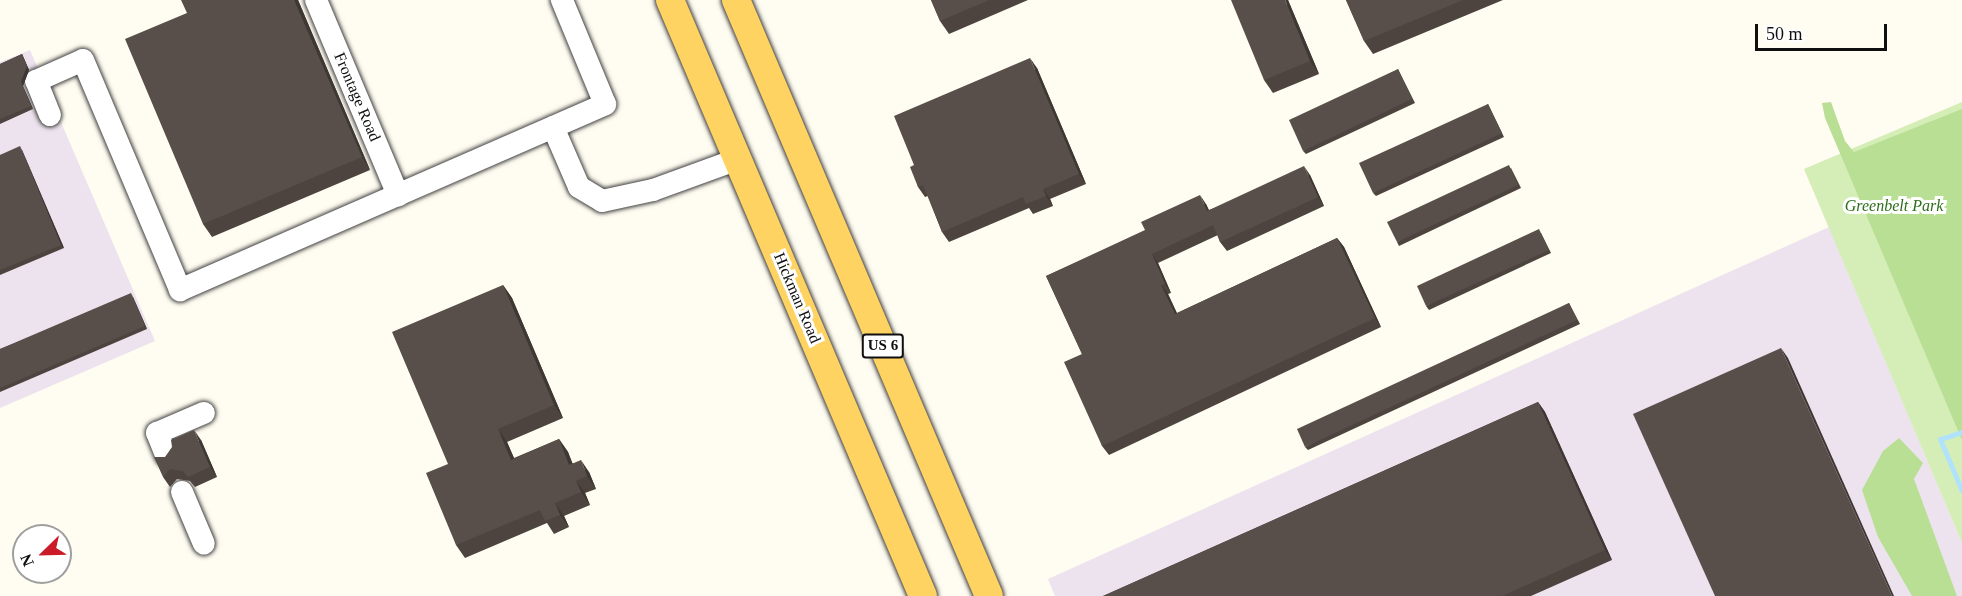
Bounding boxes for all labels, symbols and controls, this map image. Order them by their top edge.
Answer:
scale bar [1758,12,1890,50]
text: 50 m [1766,24,1803,44]
street label: Frontage Road [330,50,384,144]
park label: Greenbelt Park [1845,196,1943,216]
street label: Hickman Road [769,250,825,346]
road number: US 6 [860,334,906,358]
north arrow [12,524,72,584]
text: N [17,552,37,569]

